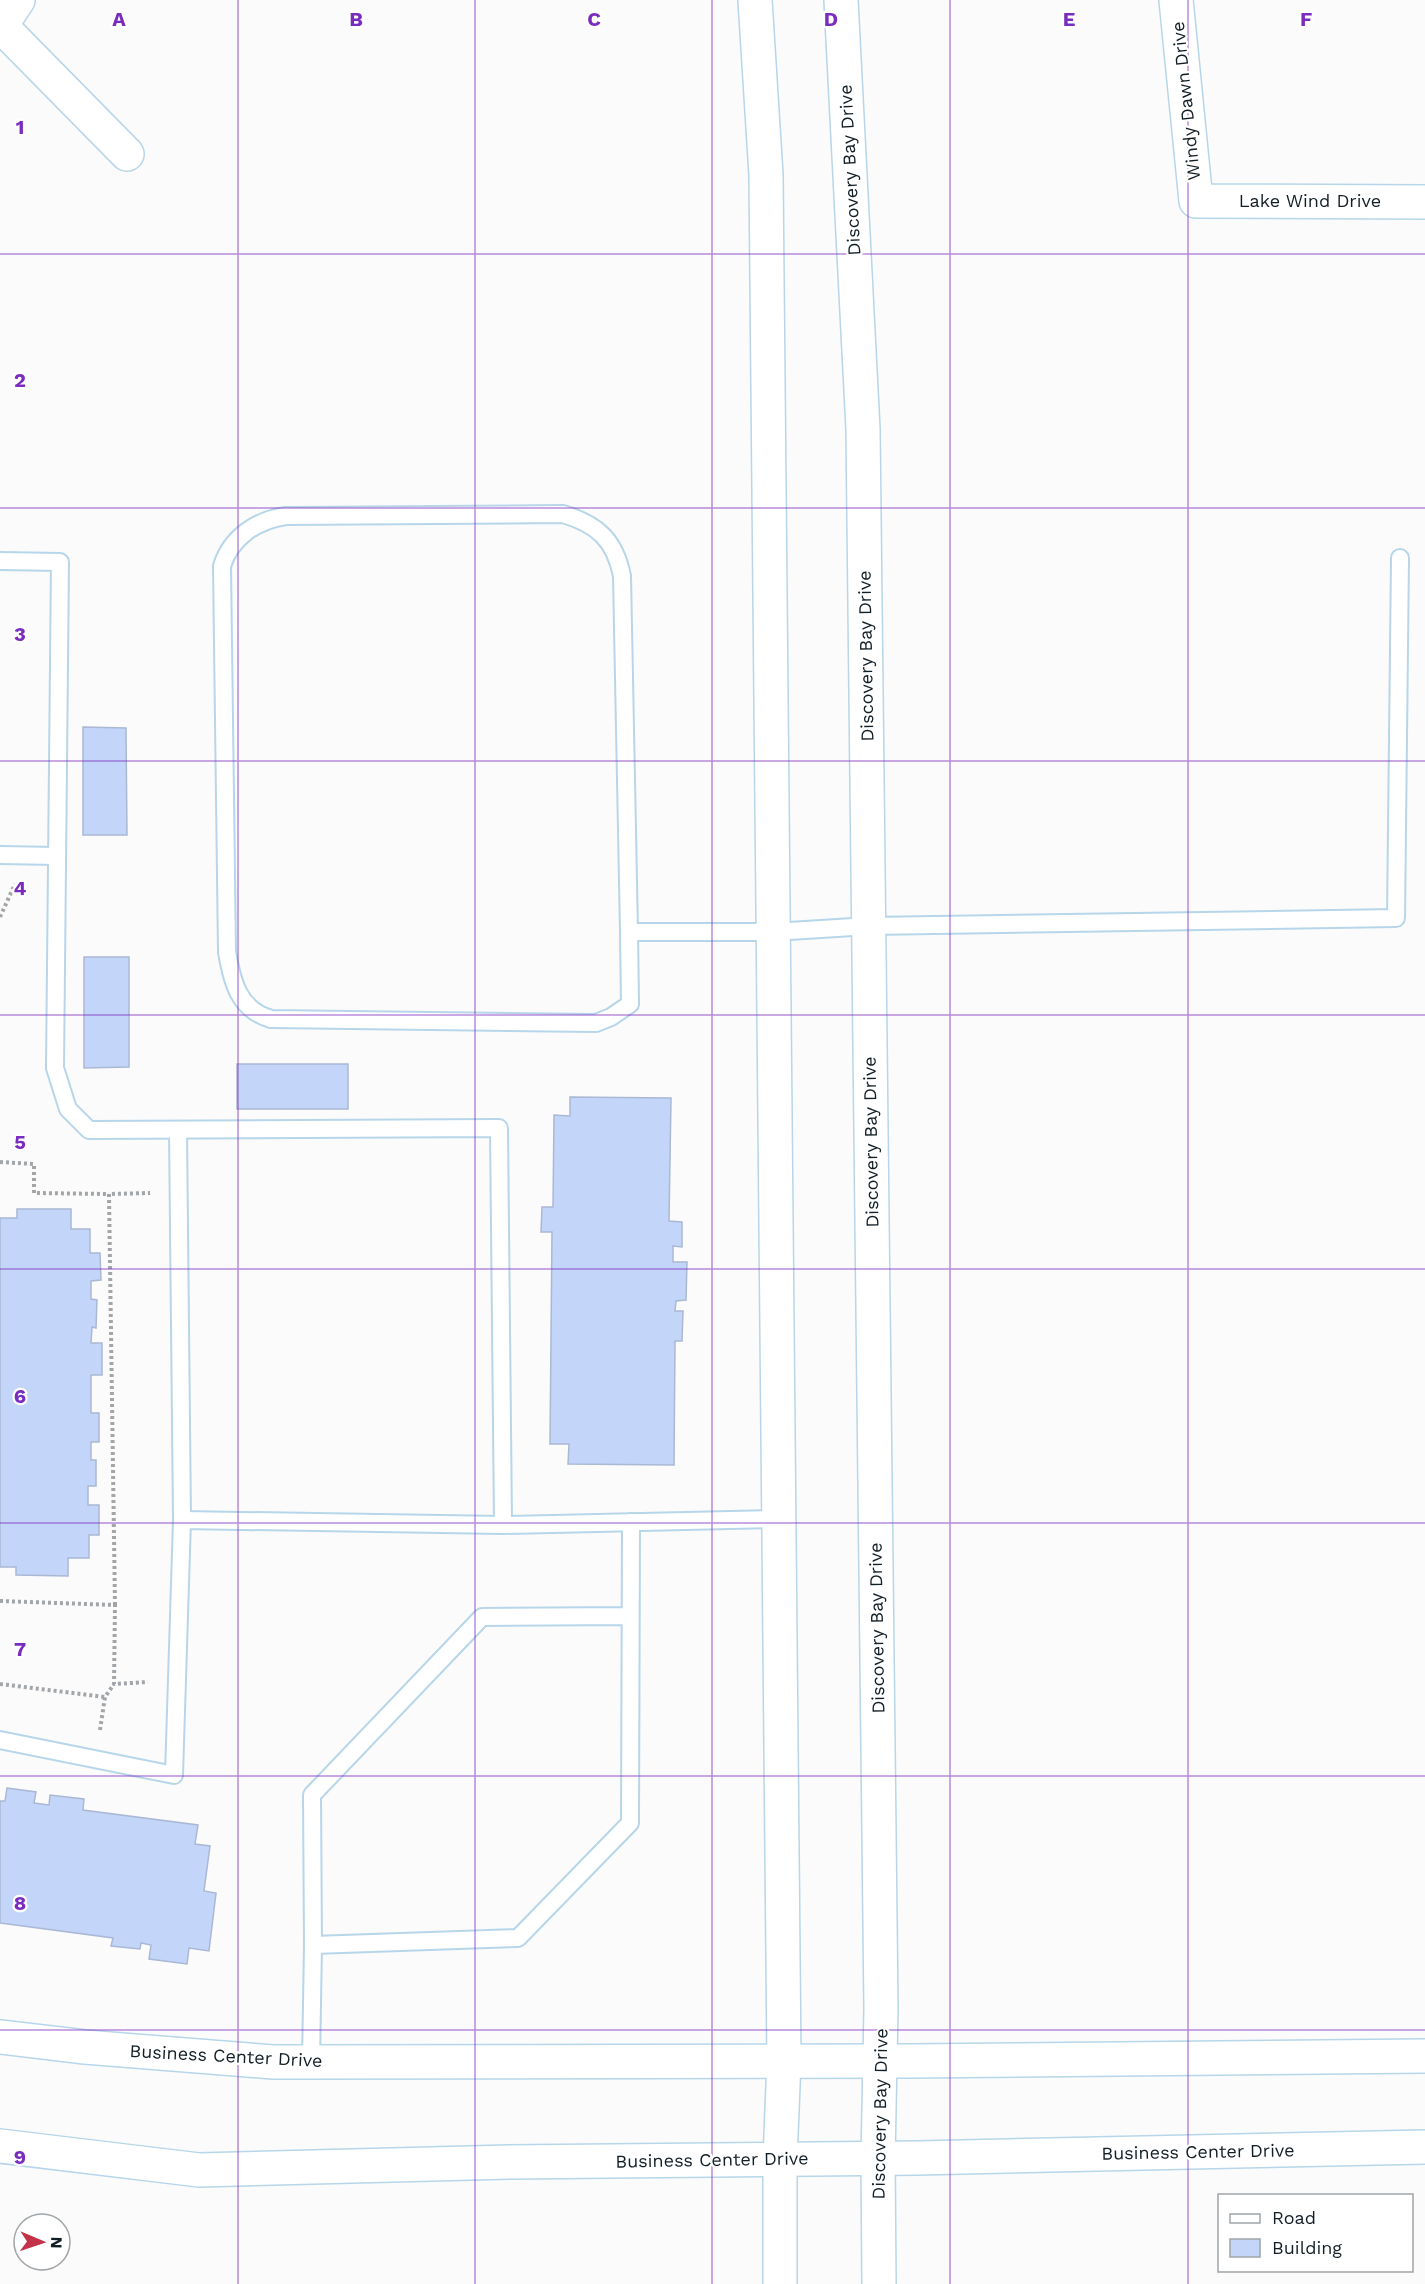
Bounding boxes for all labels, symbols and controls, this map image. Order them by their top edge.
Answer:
text: A [112,7,126,31]
text: B [349,7,363,31]
text: C [587,7,601,31]
text: D [824,7,838,31]
text: E [1063,7,1075,31]
text: F [1300,7,1312,31]
street label: Windy Dawn Drive [1167,21,1204,181]
street label: Discovery Bay Drive [835,84,864,256]
text: 1 [16,115,24,139]
street label: Lake Wind Drive [1239,190,1381,211]
text: 2 [14,368,26,392]
street label: Discovery Bay Drive [854,570,877,742]
text: 3 [14,622,26,646]
text: 4 [14,876,27,900]
street label: Discovery Bay Drive [859,1056,882,1228]
text: 5 [14,1130,26,1154]
text: 6 [14,1384,26,1408]
street label: Discovery Bay Drive [865,1542,888,1714]
text: 7 [14,1637,26,1661]
text: 8 [14,1891,26,1915]
street label: Discovery Bay Drive [868,2028,891,2200]
street label: Business Center Drive [129,2040,323,2071]
street label: Business Center Drive [1101,2139,1295,2164]
text: 9 [14,2145,26,2169]
street label: Business Center Drive [615,2147,809,2172]
legend [1218,2194,1413,2272]
text: Road [1272,2207,1316,2228]
north arrow [12,2212,72,2272]
text: N [47,2236,66,2249]
text: Building [1272,2237,1342,2258]

